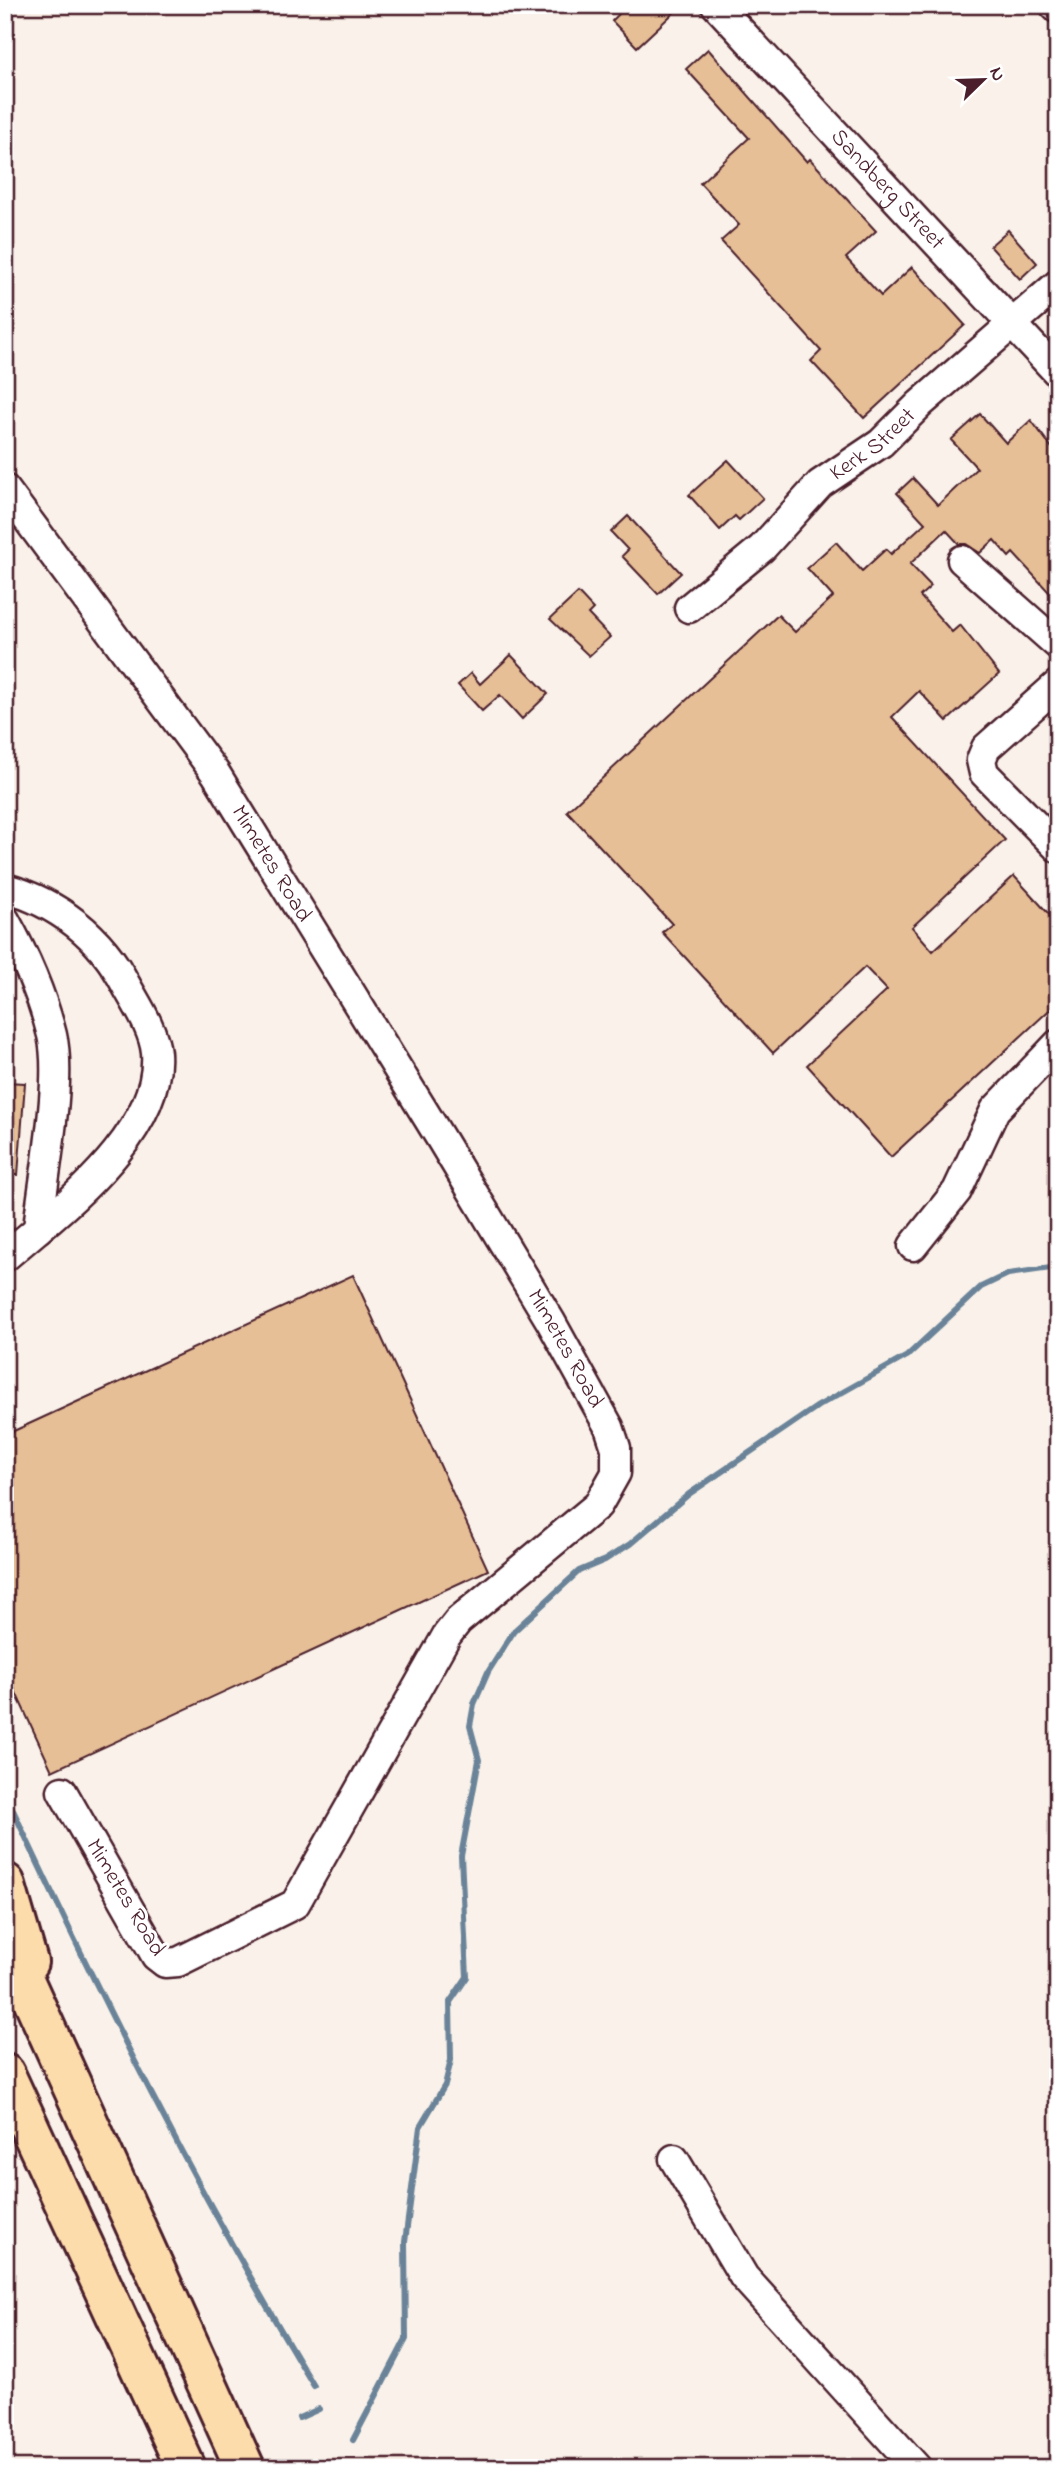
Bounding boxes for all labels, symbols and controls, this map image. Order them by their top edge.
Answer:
north arrow [948,46,1018,116]
text: N [981,63,1011,86]
street label: Sandberg Street [823,122,953,258]
street label: Kerk Street [823,400,924,489]
street label: Mimetes Road [223,799,320,929]
street label: Mimetes Road [518,1283,612,1414]
street label: Mimetes Road [77,1833,173,1963]

